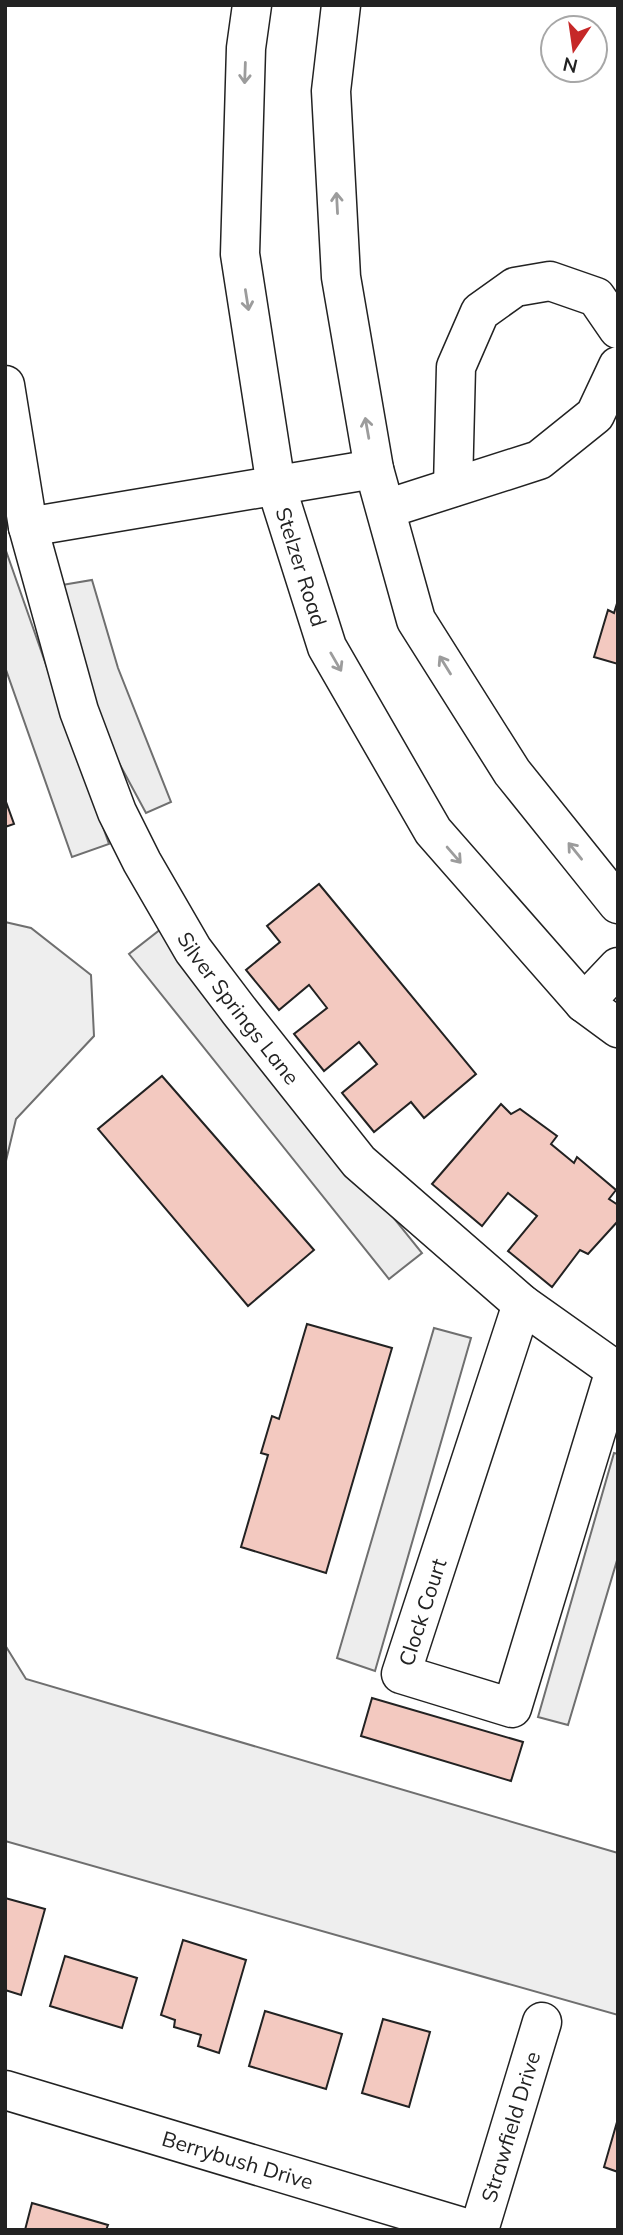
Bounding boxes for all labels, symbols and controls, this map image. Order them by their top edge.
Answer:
north arrow [539,14,609,84]
text: N [560,52,580,79]
one-way arrow [238,61,251,84]
one-way arrow [330,192,343,214]
one-way arrow [241,288,254,311]
one-way arrow [360,417,373,440]
street label: Stelzer Road [271,504,333,630]
one-way arrow [329,651,343,671]
one-way arrow [437,656,451,676]
one-way arrow [567,843,583,861]
one-way arrow [446,846,462,864]
street label: Silver Springs Lane [172,927,305,1090]
street label: Clock Court [392,1555,452,1669]
street label: Strawfield Drive [475,2048,545,2205]
street label: Berrybush Drive [159,2125,316,2195]

